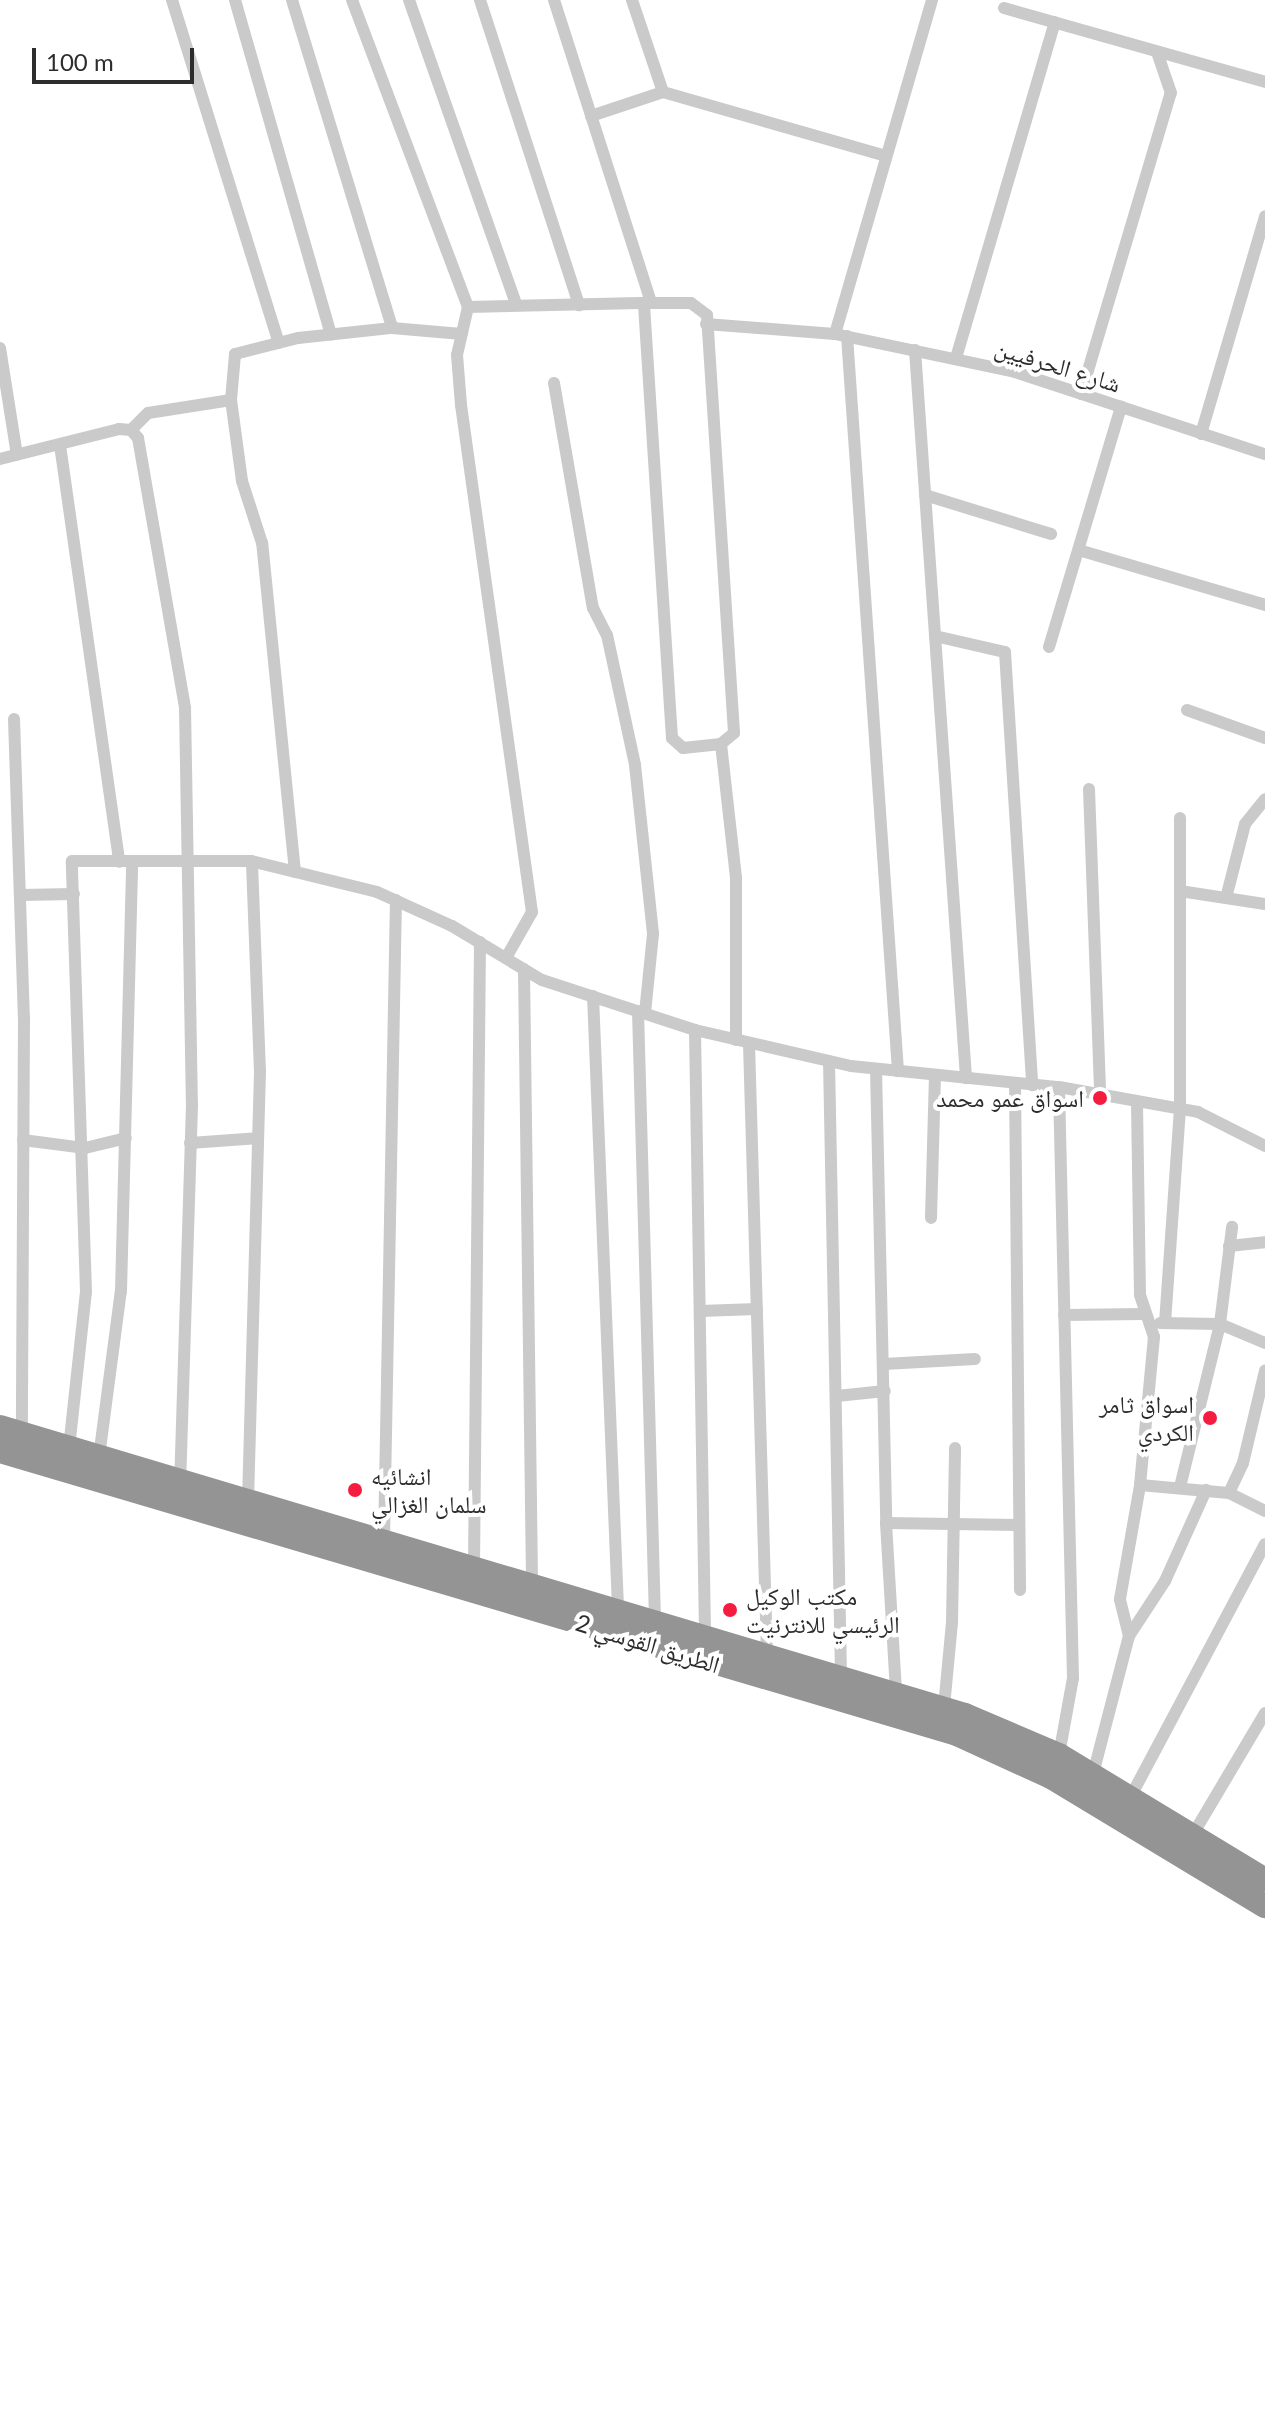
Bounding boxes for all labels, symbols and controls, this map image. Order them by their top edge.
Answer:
scale bar [36,32,198,82]
text: 100 m [46,47,114,76]
street label: شارع الحرفيين [992,332,1124,398]
place label: اسواق عمو محمد [936,1084,1084,1112]
marker: اسواق عمو محمد [1091,1089,1109,1107]
place label: اسواق ثامر الكردي [1099,1390,1194,1446]
marker: اسواق ثامر الكردي [1201,1409,1219,1427]
place label: انشائيه سلمان الغزالي [371,1462,487,1518]
marker: انشائيه سلمان الغزالي [346,1481,364,1499]
place label: مكتب الوكيل الرئيسي للانترنيت [746,1582,900,1638]
marker: مكتب الوكيل الرئيسي للانترنيت [721,1601,739,1619]
street label: الطريق القوسي 2 [573,1607,723,1679]

